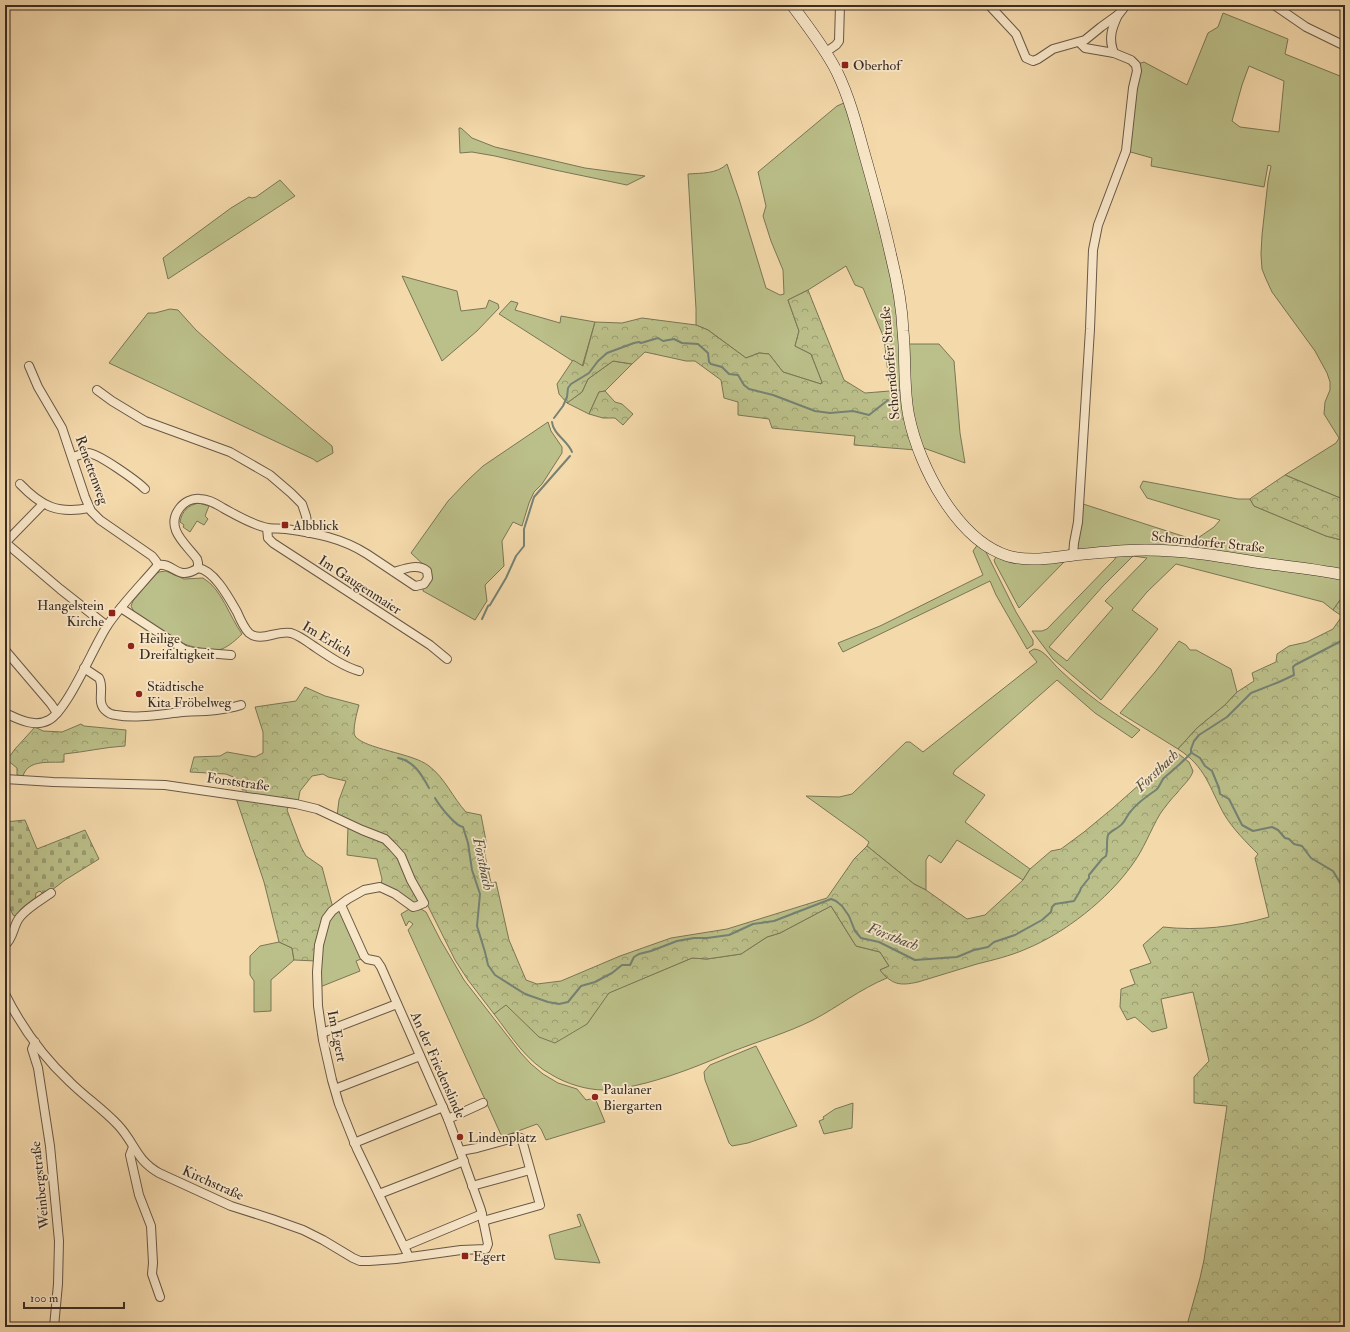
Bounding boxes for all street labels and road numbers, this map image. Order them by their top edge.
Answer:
street label: Schorndorfer Straße [877,305,903,420]
street label: Renettenweg [72,433,113,508]
street label: Schorndorfer Straße [1150,528,1266,556]
street label: Im Gaugenmaier [315,552,405,619]
street label: Im Erlich [299,618,355,661]
street label: Forststraße [205,769,271,795]
street label: An der Friedenslinde [406,1008,469,1121]
street label: Im Egert [324,1009,350,1064]
street label: Weinbergstraße [27,1140,53,1231]
street label: Kirchstraße [180,1162,246,1204]

